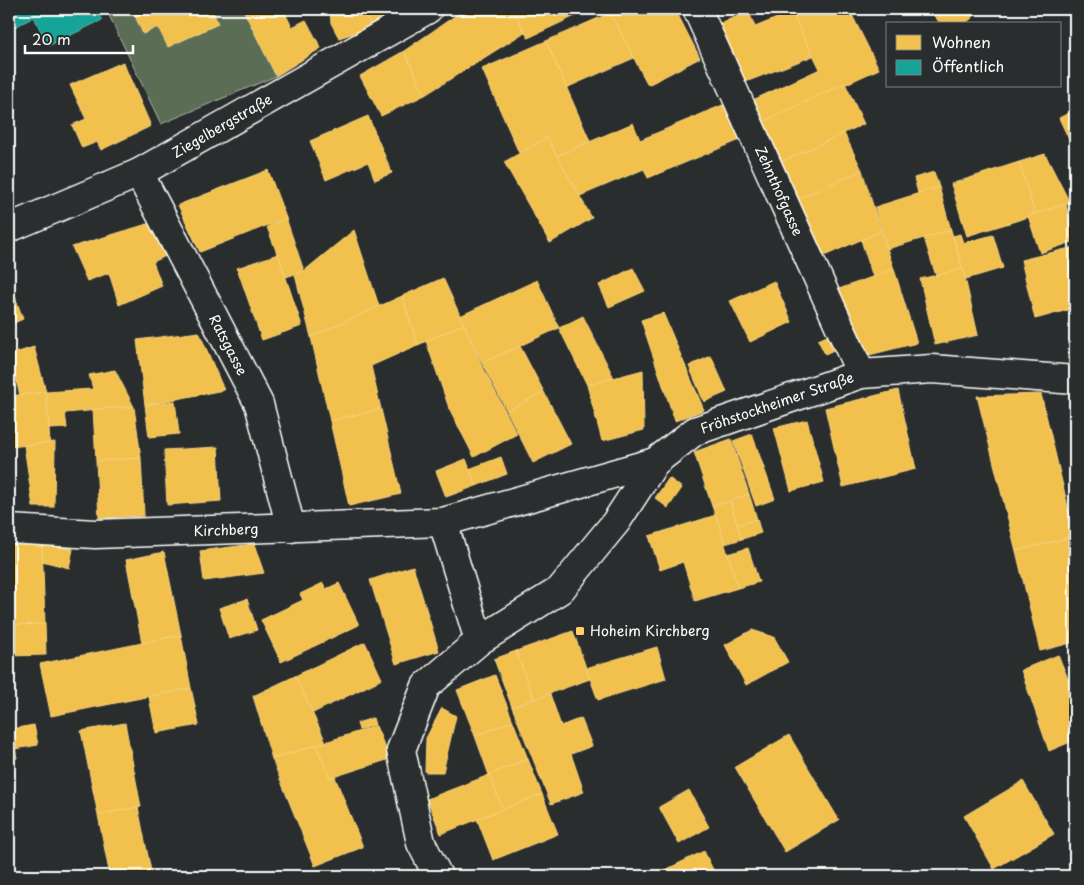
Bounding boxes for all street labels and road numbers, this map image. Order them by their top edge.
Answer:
street label: Ziegelbergstraße [168,88,276,163]
street label: Zehnthofgasse [750,142,809,239]
street label: Ratsgasse [204,311,253,379]
street label: Fröhstockheimer Straße [697,366,857,439]
street label: Kirchberg [193,518,259,541]

